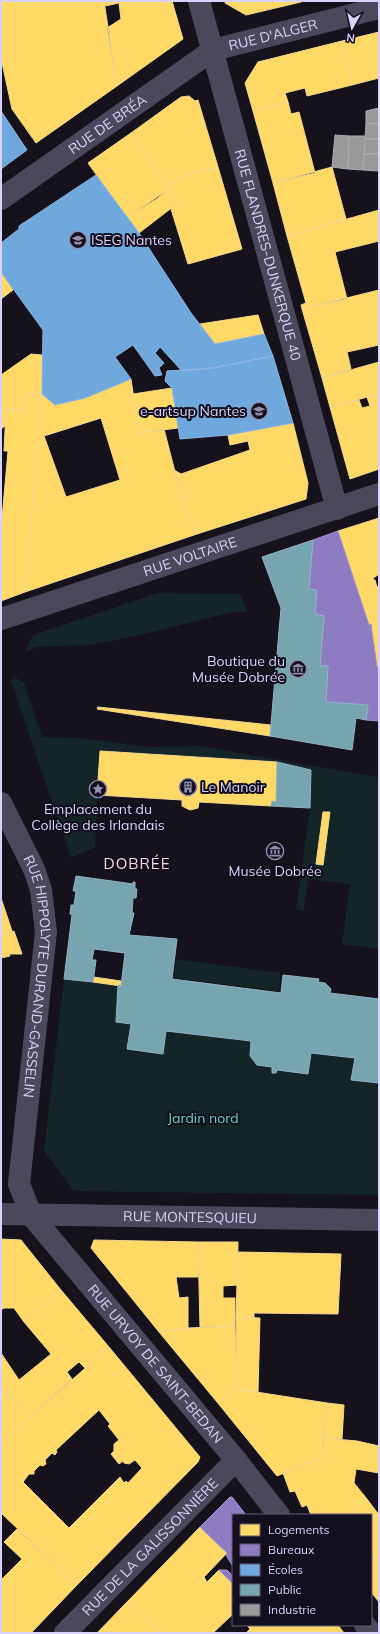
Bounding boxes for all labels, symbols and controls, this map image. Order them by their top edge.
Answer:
north arrow [332,8,372,48]
street label: RUE D'ALGER [227,15,320,55]
text: N [346,30,356,45]
street label: RUE DE BRÉA [65,90,151,158]
street label: RUE FLANDRES-DUNKERQUE 40 [231,147,305,363]
school or university icon: ISEG Nantes [68,230,88,250]
place label: ISEG Nantes [91,231,172,249]
school or university icon: e-artsup Nantes [249,401,269,421]
place label: e-artsup Nantes [140,402,246,420]
street label: RUE VOLTAIRE [141,533,239,580]
place label: Boutique du Musée Dobrée [192,652,285,686]
museum icon: Boutique du Musée Dobrée [288,659,308,679]
building icon: Le Manoir [178,777,198,797]
place label: Le Manoir [201,778,266,796]
place icon: Emplacement du Collège des Irlandais [88,779,108,799]
place label: Emplacement du Collège des Irlandais [31,800,165,834]
museum icon: Musée Dobrée [265,841,285,861]
street label: RUE HIPPOLYTE DURAND-GASSELIN [19,852,55,1099]
district label: DOBRÉE [103,854,171,873]
place label: Musée Dobrée [229,862,322,880]
park label: Jardin nord [167,1109,239,1127]
street label: RUE MONTESQUIEU [123,1207,257,1227]
street label: RUE URVOY DE SAINT-BEDAN [84,1281,227,1447]
street label: RUE DE LA GALISSONNIÈRE [78,1474,222,1620]
legend [232,1514,372,1626]
text: Logements [268,1522,329,1537]
text: Bureaux [268,1542,315,1557]
text: Écoles [268,1562,303,1577]
text: Public [268,1582,302,1597]
text: Industrie [268,1602,316,1617]

